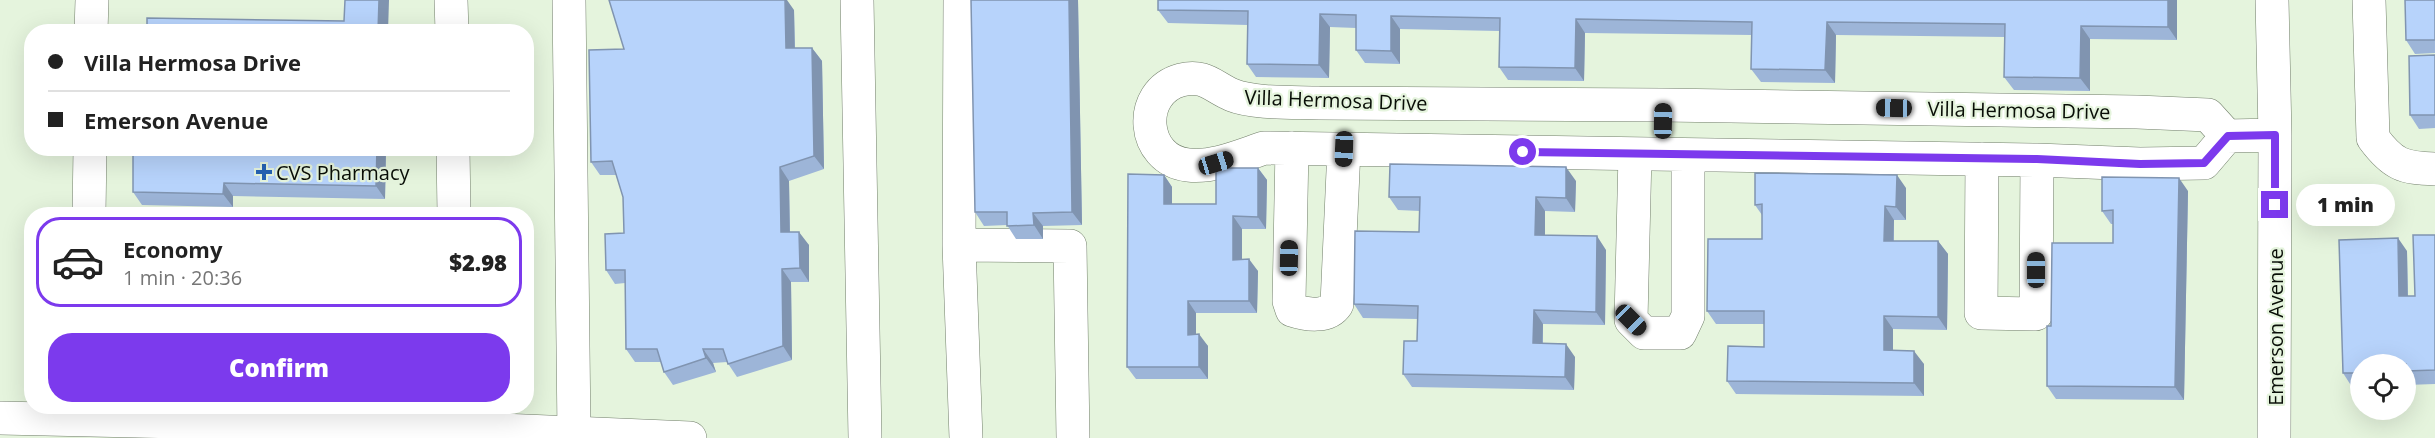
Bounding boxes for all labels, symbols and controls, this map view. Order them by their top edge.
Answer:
text: Villa Hermosa Drive [84,47,301,77]
street label: Villa Hermosa Drive [1244,83,1428,117]
street label: Villa Hermosa Drive [1927,95,2111,125]
car [1876,99,1912,117]
car [1654,103,1672,139]
text: Emerson Avenue [84,105,268,135]
car [1334,131,1354,167]
route start [1509,138,1536,165]
car [1196,149,1236,177]
place label: CVS Pharmacy [276,159,410,186]
marker: CVS Pharmacy [257,165,271,179]
callout: 1 min [2296,184,2395,226]
route end [2261,191,2288,218]
text: 1 min [2317,191,2374,218]
text: Economy [123,234,222,264]
icon: car [51,235,105,289]
car [1280,240,1298,276]
text: $2.98 [449,247,507,277]
street label: Emerson Avenue [2262,248,2289,406]
car [2027,252,2045,288]
text: 1 min · 20:36 [123,264,242,291]
car [1612,301,1650,339]
button: Confirm [48,333,510,402]
map controls [2350,354,2416,420]
button: locate [2350,354,2416,420]

